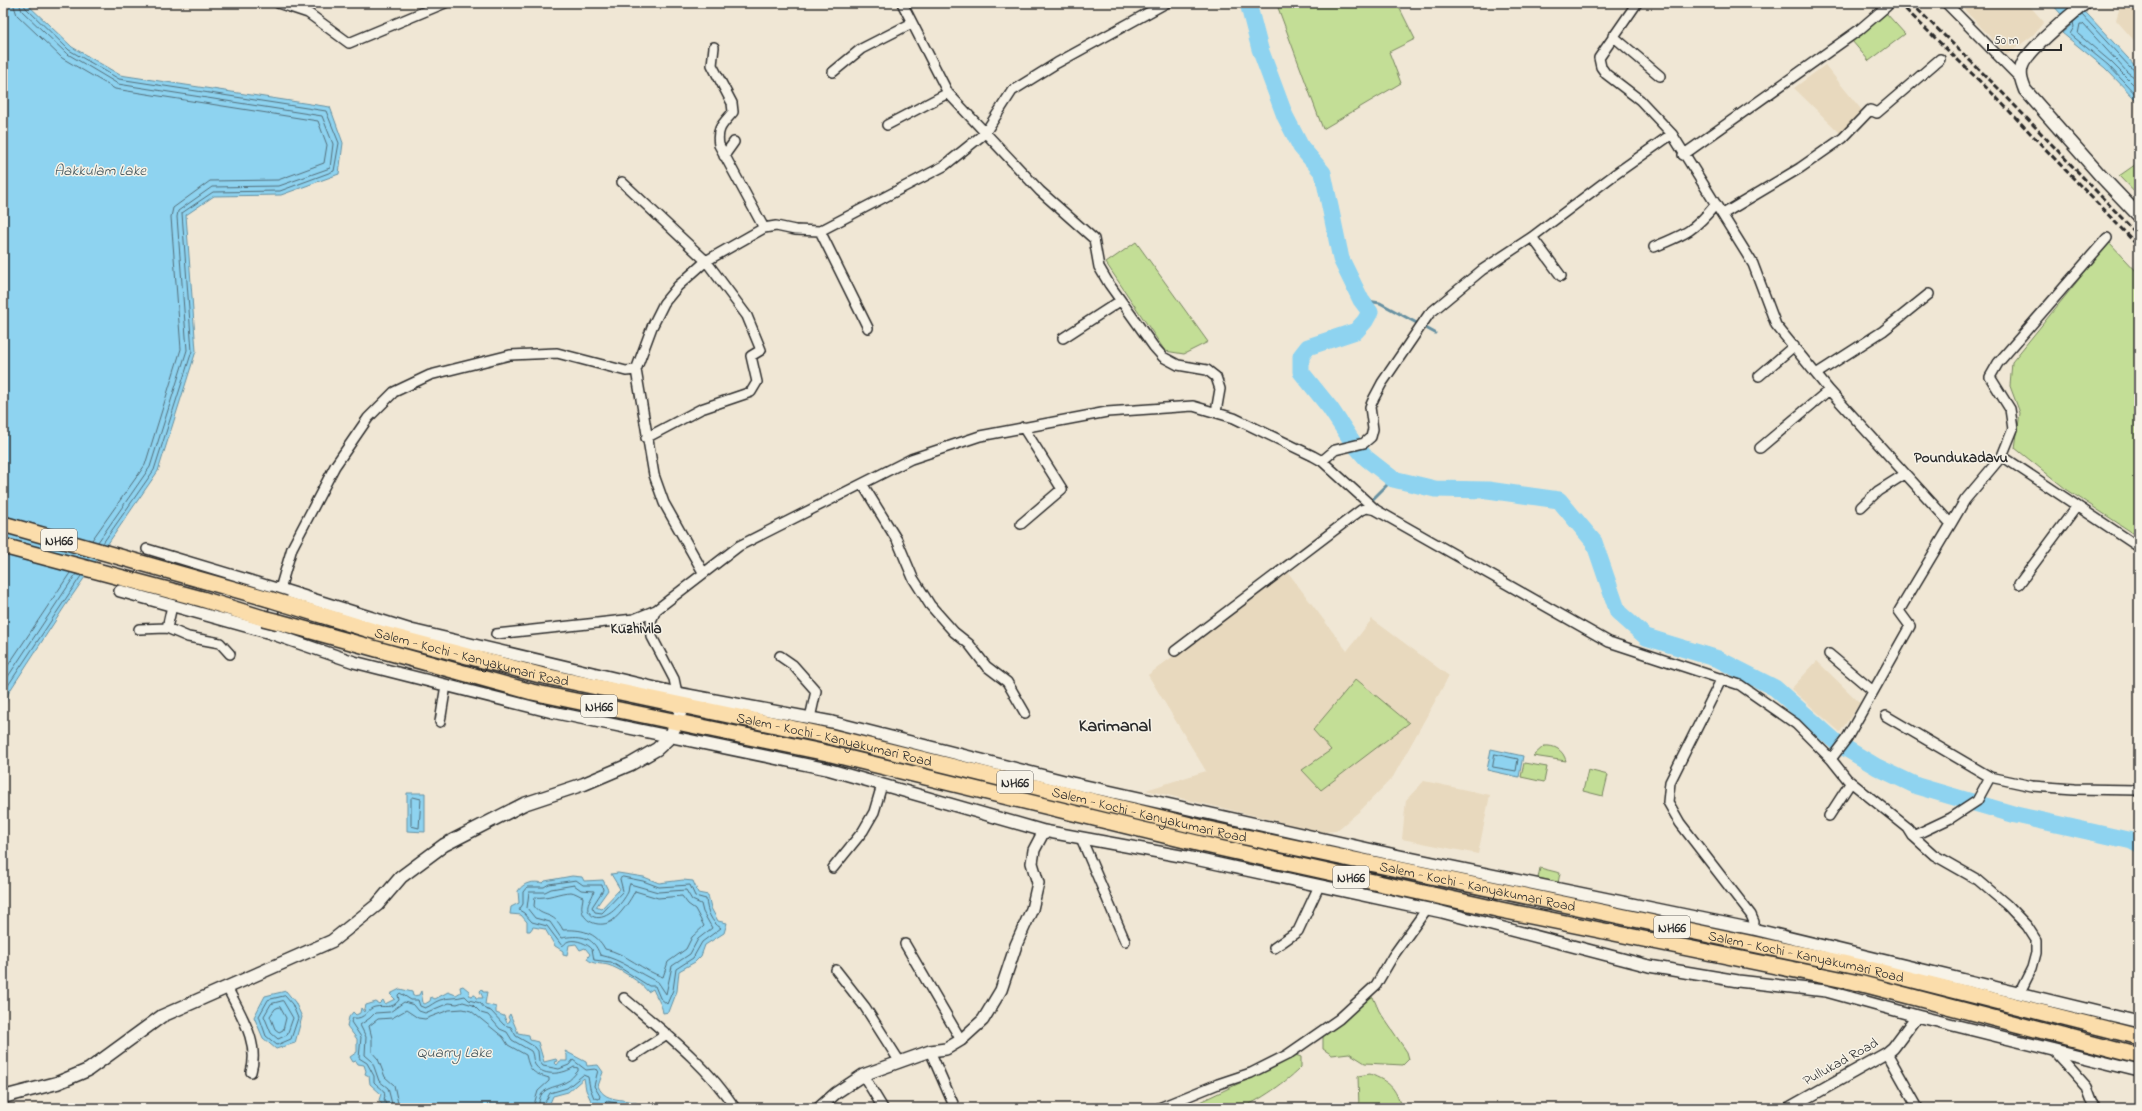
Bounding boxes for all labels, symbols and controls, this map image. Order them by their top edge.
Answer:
scale bar [1988,26,2061,52]
text: 50 m [1994,32,2018,50]
water label: Aakkulam Lake [54,160,147,182]
district label: Poundukadavu [1914,447,2008,469]
road number: NH66 [41,529,77,551]
district label: Kuzhivila [610,618,662,640]
street label: Salem - Kochi - Kanyakumari Road [371,623,571,693]
road number: NH66 [581,695,617,717]
street label: Salem - Kochi - Kanyakumari Road [734,708,934,773]
district label: Karimanal [1079,714,1151,740]
road number: NH66 [997,771,1033,793]
street label: Salem - Kochi - Kanyakumari Road [1049,782,1249,849]
street label: Salem - Kochi - Kanyakumari Road [1377,856,1578,918]
road number: NH66 [1333,866,1369,888]
road number: NH66 [1654,916,1690,938]
street label: Salem - Kochi - Kanyakumari Road [1706,926,1906,989]
street label: Pullukad Road [1799,1033,1882,1092]
water label: Quarry Lake [417,1042,493,1065]

